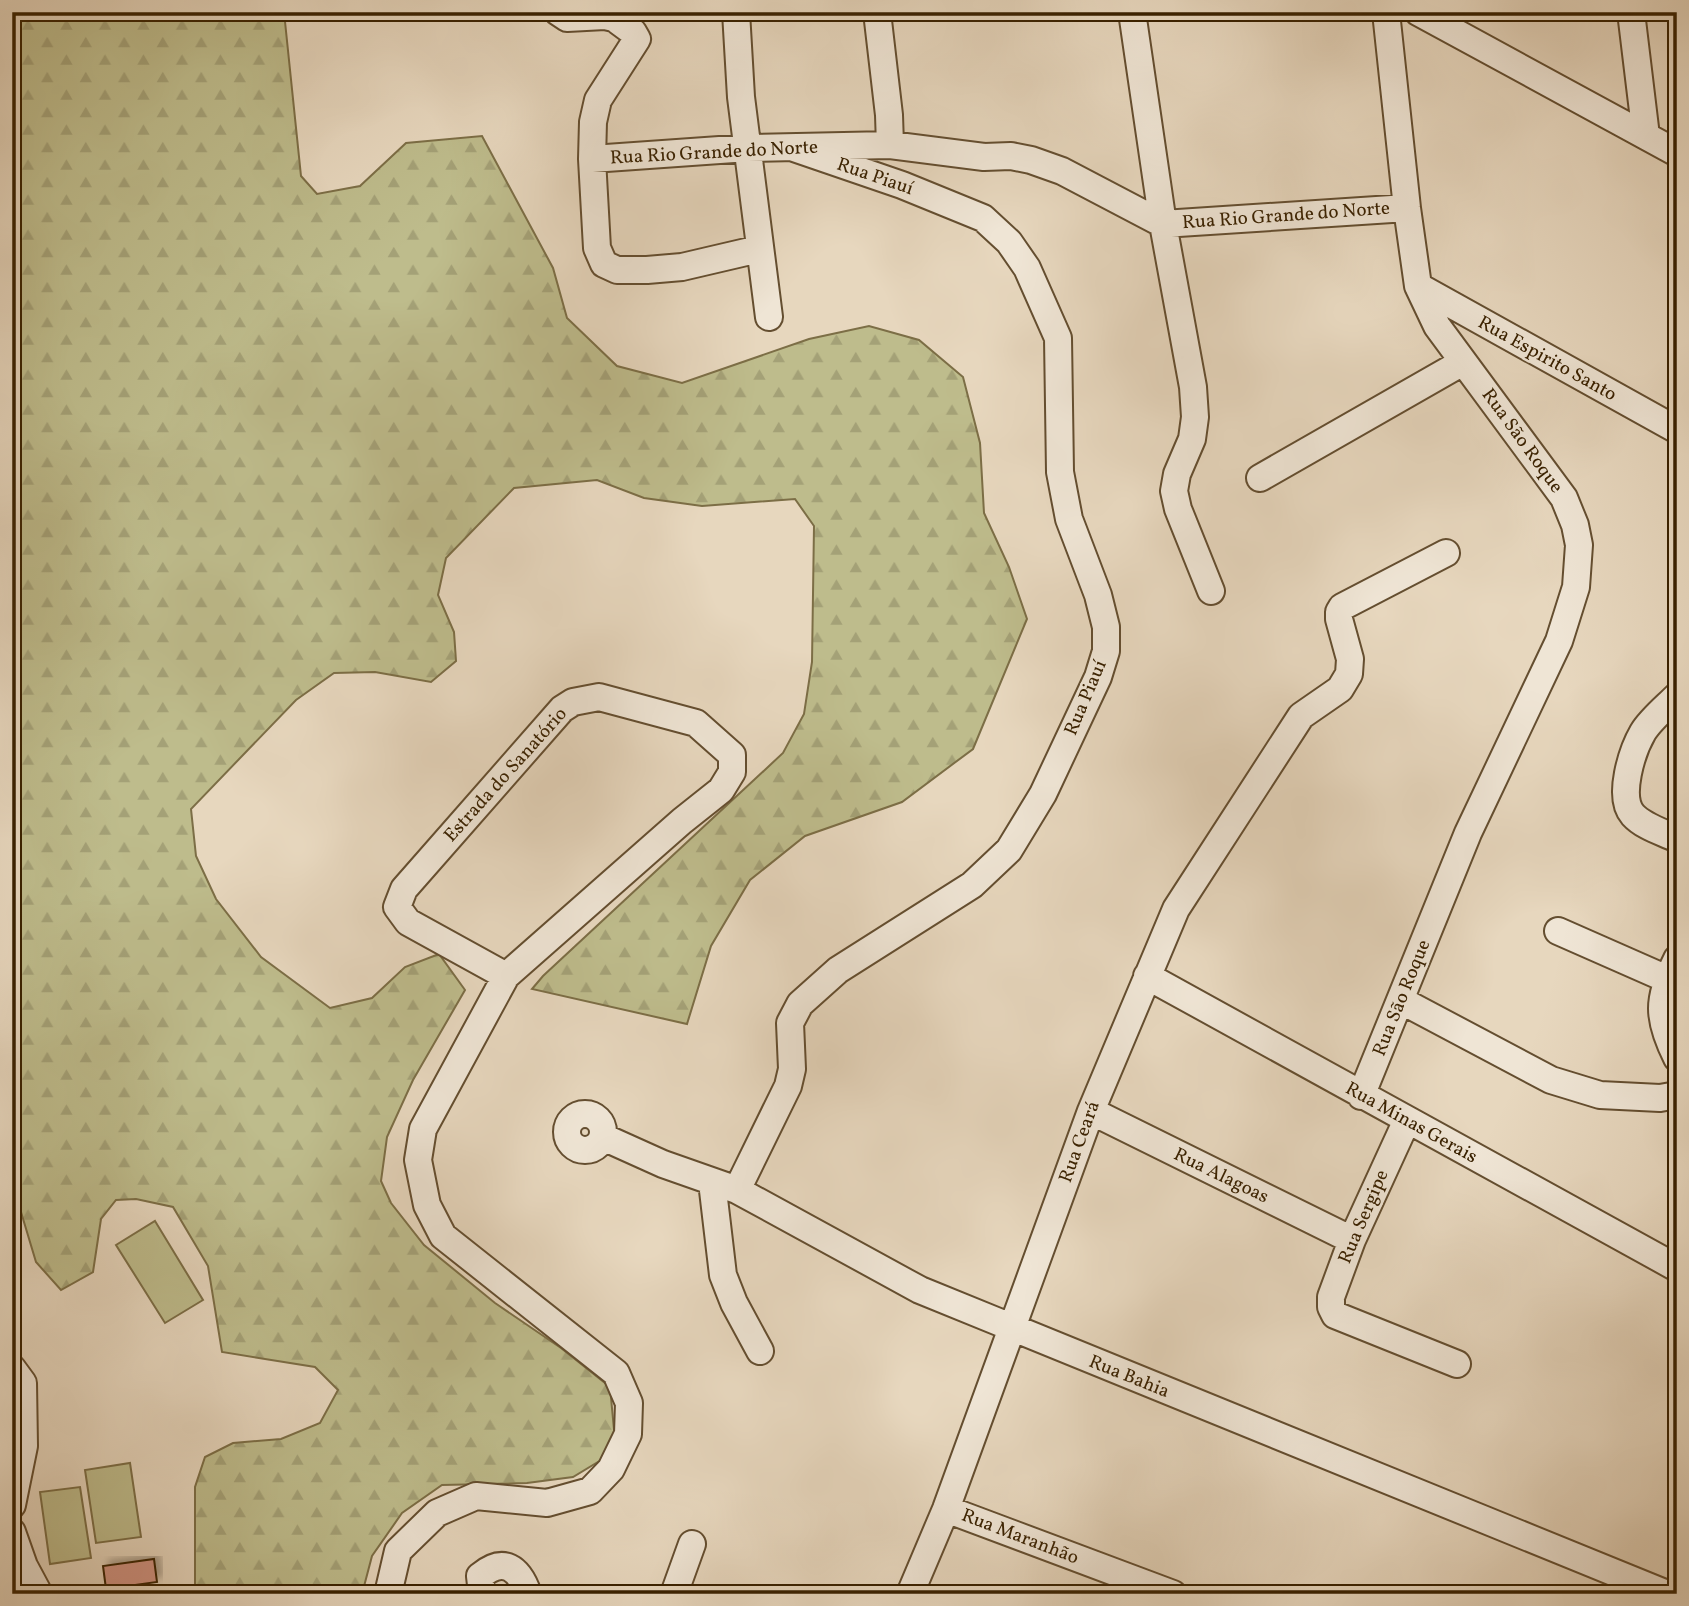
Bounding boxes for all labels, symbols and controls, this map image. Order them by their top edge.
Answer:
street label: Rua Rio Grande do Norte [609,135,819,171]
street label: Rua Piauí [833,152,917,202]
street label: Rua Rio Grande do Norte [1181,196,1391,236]
street label: Rua Espirito Santo [1473,310,1621,408]
street label: Rua São Roque [1475,383,1569,499]
street label: Rua Piauí [1058,656,1114,740]
street label: Estrada do Sanatório [438,702,574,848]
street label: Rua São Roque [1367,936,1437,1060]
street label: Rua Minas Gerais [1340,1076,1482,1170]
street label: Rua Ceará [1053,1097,1107,1187]
street label: Rua Alagoas [1169,1142,1273,1210]
street label: Rua Sergipe [1333,1166,1395,1268]
street label: Rua Bahia [1085,1349,1173,1405]
street label: Rua Maranhão [958,1503,1082,1571]

